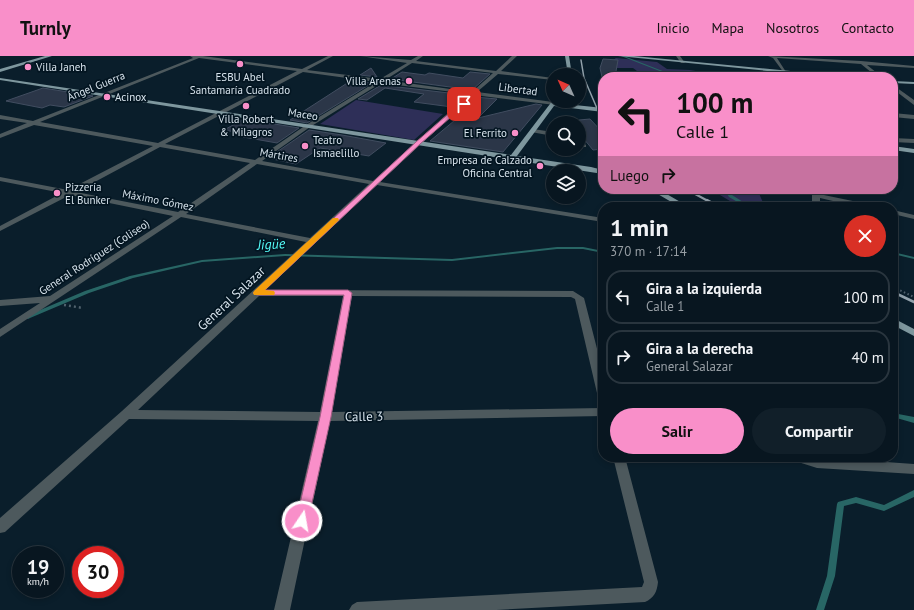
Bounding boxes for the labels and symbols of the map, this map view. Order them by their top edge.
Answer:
marker: ESBU Abel Santamaría Cuadrado [235,59,245,69]
place label: Villa Janeh [35,60,86,74]
marker: Villa Janeh [23,62,33,72]
street label: Ángel Guerra [65,68,127,104]
north arrow [546,68,586,108]
place label: ESBU Abel Santamaría Cuadrado [190,70,290,97]
place label: Villa Arenas [344,74,401,88]
marker: Villa Arenas [404,76,414,86]
street label: Libertad [498,79,539,99]
pin [447,87,481,121]
place label: Acinox [115,90,147,104]
marker: Acinox [102,92,112,102]
marker: Villa Robert & Milagros [241,101,251,111]
street label: Maceo [287,105,319,123]
place label: Villa Robert & Milagros [217,112,274,139]
place label: El Ferrito [464,126,507,140]
marker: El Ferrito [510,128,520,138]
place label: Teatro Ismaelillo [313,133,359,160]
marker: Teatro Ismaelillo [300,141,310,151]
street label: Mártires [259,145,300,165]
place label: Empresa de Calzado Oficina Central [437,153,533,180]
marker: Empresa de Calzado Oficina Central [535,161,545,171]
place label: Pizzería El Bunker [65,180,110,207]
street label: Máximo Gómez [121,186,195,214]
marker: Pizzería El Bunker [52,188,62,198]
street label: General Rodríguez (Coliseo) [36,216,152,298]
water label: Jigüe [255,234,286,254]
street label: General Salazar [194,262,269,334]
street label: Calle 3 [345,408,383,425]
position arrow [281,500,323,542]
speed limit sign: 30 [72,546,124,598]

